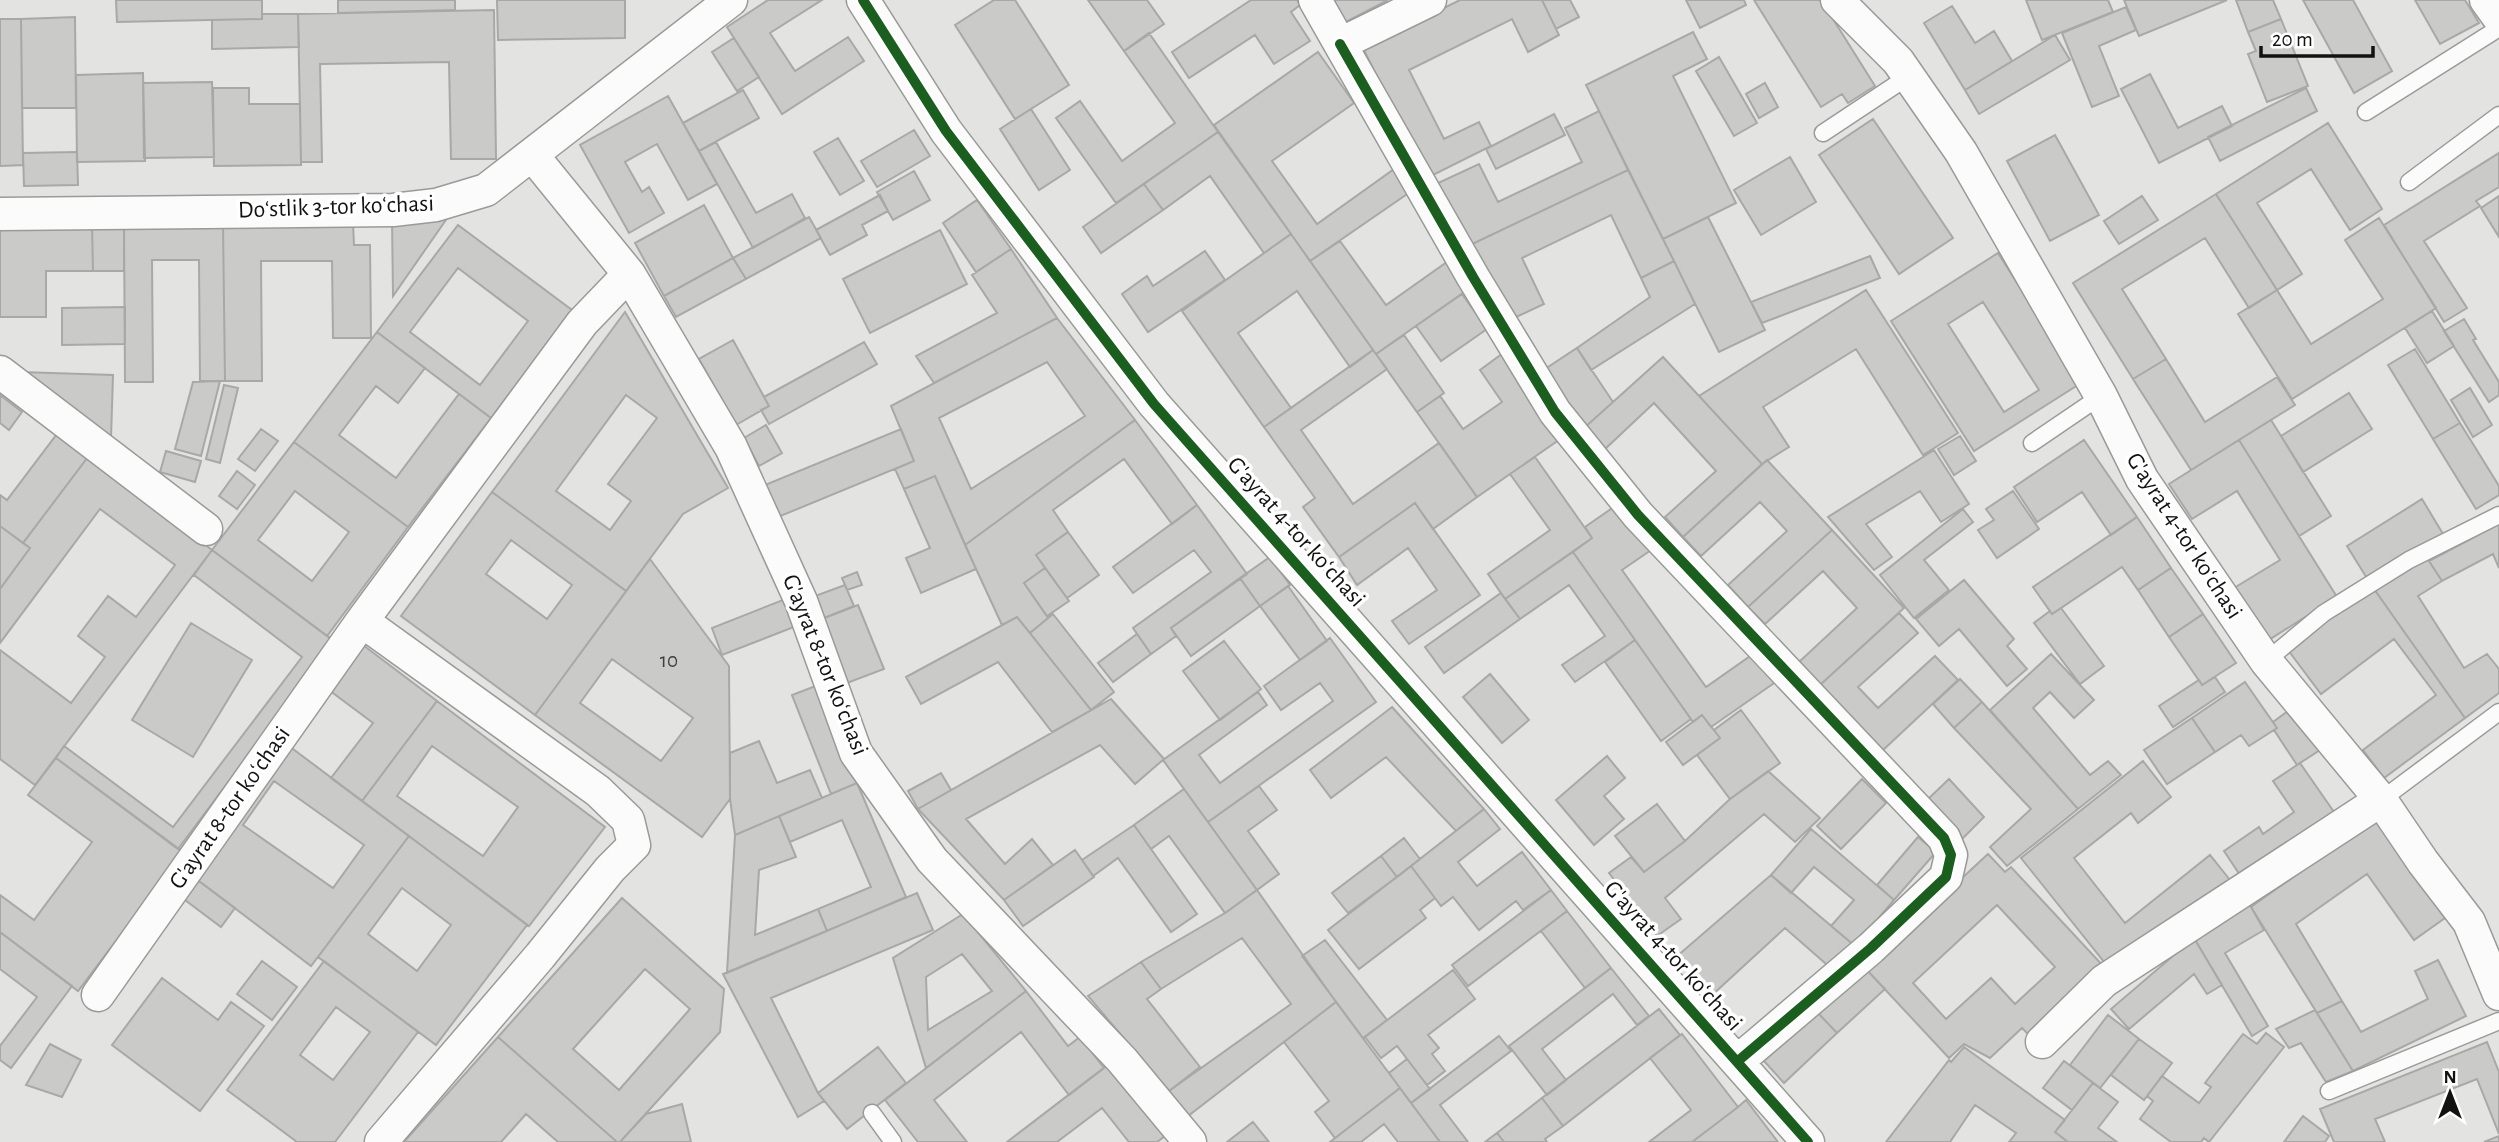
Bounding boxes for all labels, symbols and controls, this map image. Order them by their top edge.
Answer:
scale bar [2261,14,2373,58]
text: 20 m [2272,29,2313,50]
street label: Doʻstlik 3-tor koʻchasi [238,192,434,222]
street label: G'ayrat 4-tor koʻchasi [2121,449,2247,623]
street label: G'ayrat 4-tor koʻchasi [1223,452,1369,612]
street label: G'ayrat 8-tor koʻchasi [778,571,872,759]
house number: 10 [660,650,678,671]
street label: G'ayrat 8-tor koʻchasi [165,722,295,894]
street label: G'ayrat 4-tor koʻchasi [1600,876,1746,1036]
north arrow [2415,1058,2485,1128]
text: N [2443,1068,2457,1087]

